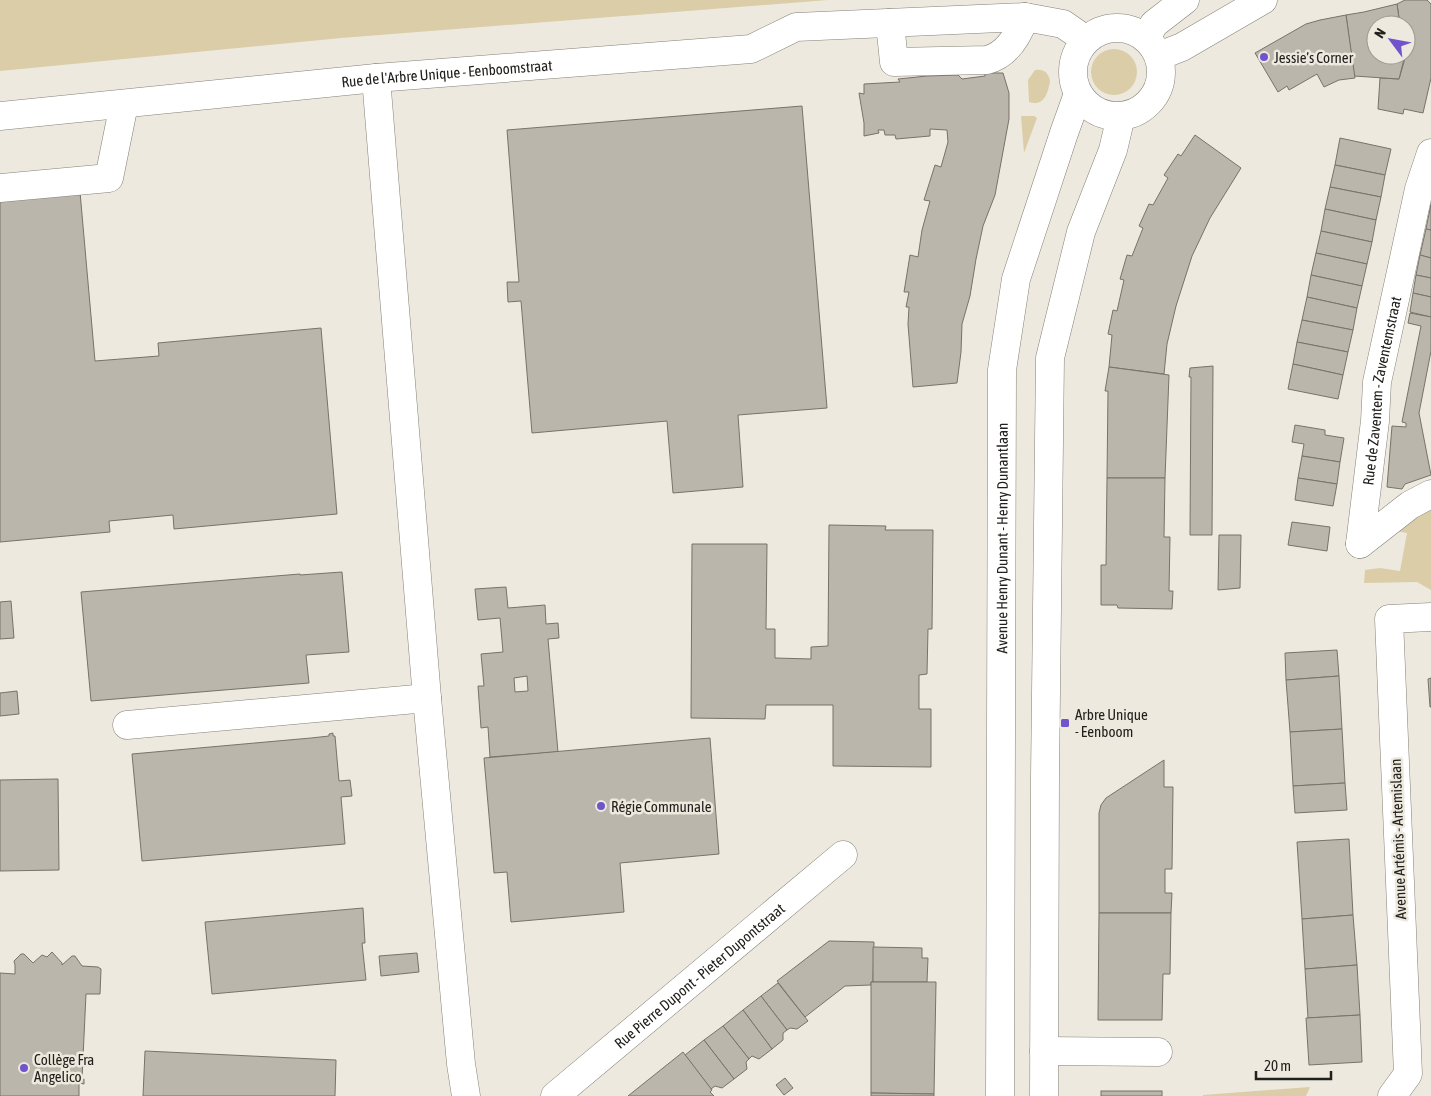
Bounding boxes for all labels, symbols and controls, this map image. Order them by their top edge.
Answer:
north arrow [1366,15,1416,65]
text: N [1371,25,1389,41]
place label: Jessie’s Corner [1274,49,1354,66]
marker: Jessie’s Corner [1258,51,1270,63]
street label: Rue de l'Arbre Unique - Eenboomstraat [341,56,553,90]
street label: Rue de Zaventem - Zaventemstraat [1359,295,1404,486]
street label: Avenue Henry Dunant - Henry Dunantlaan [993,423,1010,653]
place label: Arbre Unique - Eenboom [1075,706,1148,740]
marker: Arbre Unique - Eenboom [1059,717,1071,729]
street label: Avenue Artémis - Artemislaan [1387,758,1409,920]
place label: Régie Communale [611,798,712,815]
marker: Régie Communale [595,800,607,812]
street label: Rue Pierre Dupont - Pieter Dupontstraat [611,899,788,1051]
scale bar [1256,1048,1331,1080]
place label: Collège Fra Angelico [34,1051,94,1085]
text: 20 m [1264,1057,1291,1074]
marker: Collège Fra Angelico [18,1062,30,1074]

